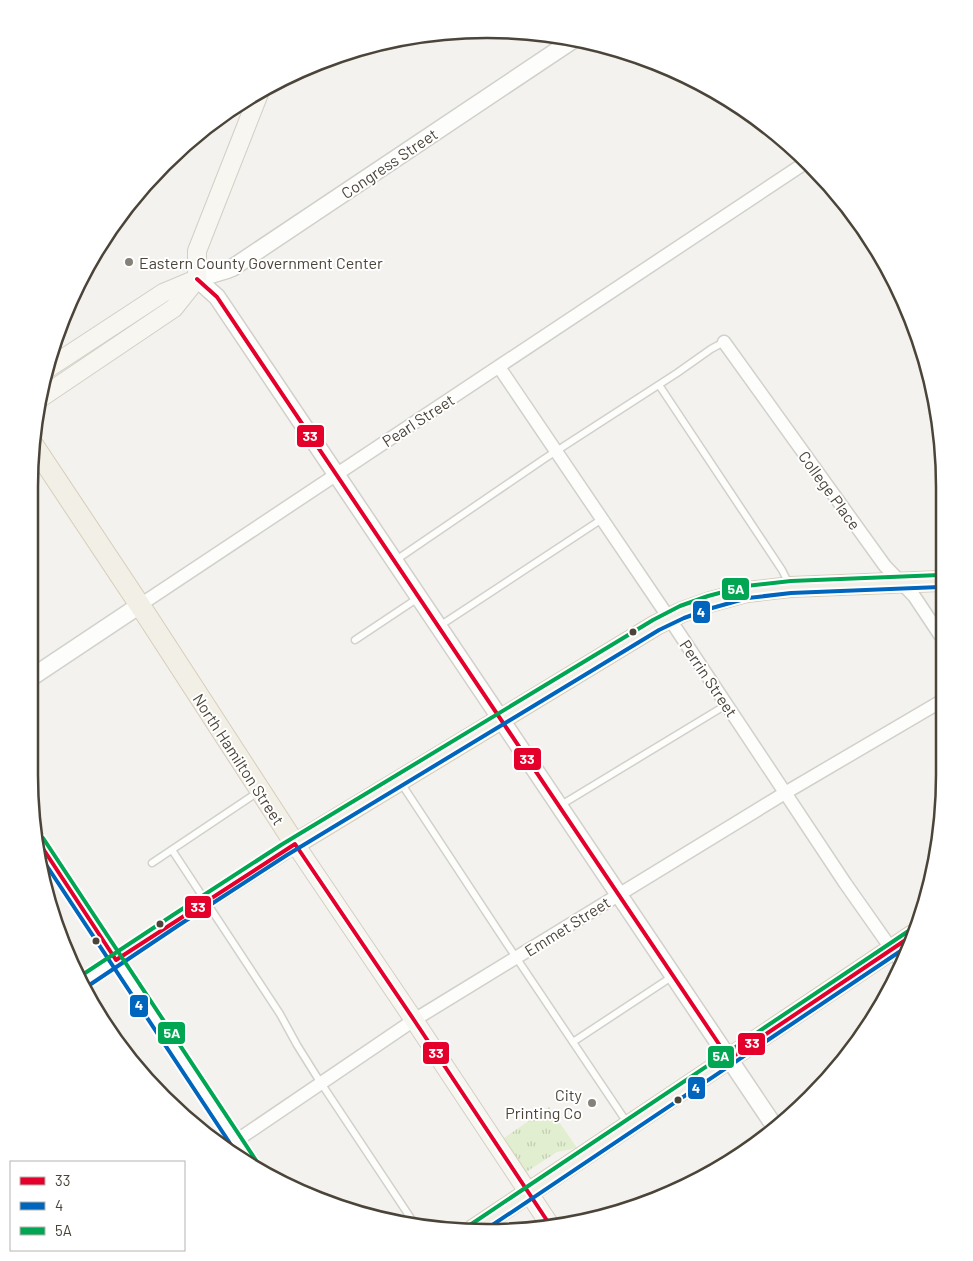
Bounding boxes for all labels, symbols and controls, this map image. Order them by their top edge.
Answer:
street label: Congress Street [337,124,441,202]
place label: Eastern County Government Center [139,253,383,272]
marker: Eastern County Government Center [123,256,135,268]
street label: Pearl Street [378,390,458,450]
line badge: 33 [296,424,325,448]
text: 33 [302,427,318,444]
street label: College Place [795,447,865,533]
line badge: 5A [721,577,750,601]
text: 5A [728,580,745,597]
line badge: 4 [692,600,711,624]
text: 4 [697,603,705,620]
unlabelled marker [628,627,638,637]
street label: Perrin Street [676,636,742,720]
street label: North Hamilton Street [189,690,289,828]
line badge: 33 [513,747,542,771]
text: 33 [519,750,535,767]
street label: Emmet Street [521,892,613,960]
line badge: 33 [184,895,212,919]
text: 33 [190,898,206,915]
unlabelled marker [155,919,165,929]
unlabelled marker [91,936,101,946]
line badge: 4 [129,994,149,1018]
text: 4 [135,996,143,1013]
line badge: 5A [157,1021,186,1045]
text: 5A [164,1024,181,1041]
line badge: 33 [737,1032,766,1056]
text: 33 [744,1034,760,1051]
line badge: 33 [422,1041,450,1065]
text: 33 [428,1044,444,1061]
line badge: 5A [707,1045,735,1069]
text: 5A [713,1047,730,1064]
line badge: 4 [687,1076,706,1100]
text: 4 [692,1079,700,1096]
place label: City Printing Co [505,1085,583,1122]
unlabelled marker [673,1095,683,1105]
marker: City Printing Co [586,1097,598,1109]
legend [10,1161,185,1251]
text: 33 [55,1171,70,1189]
text: 4 [55,1196,63,1214]
text: 5A [55,1221,72,1239]

